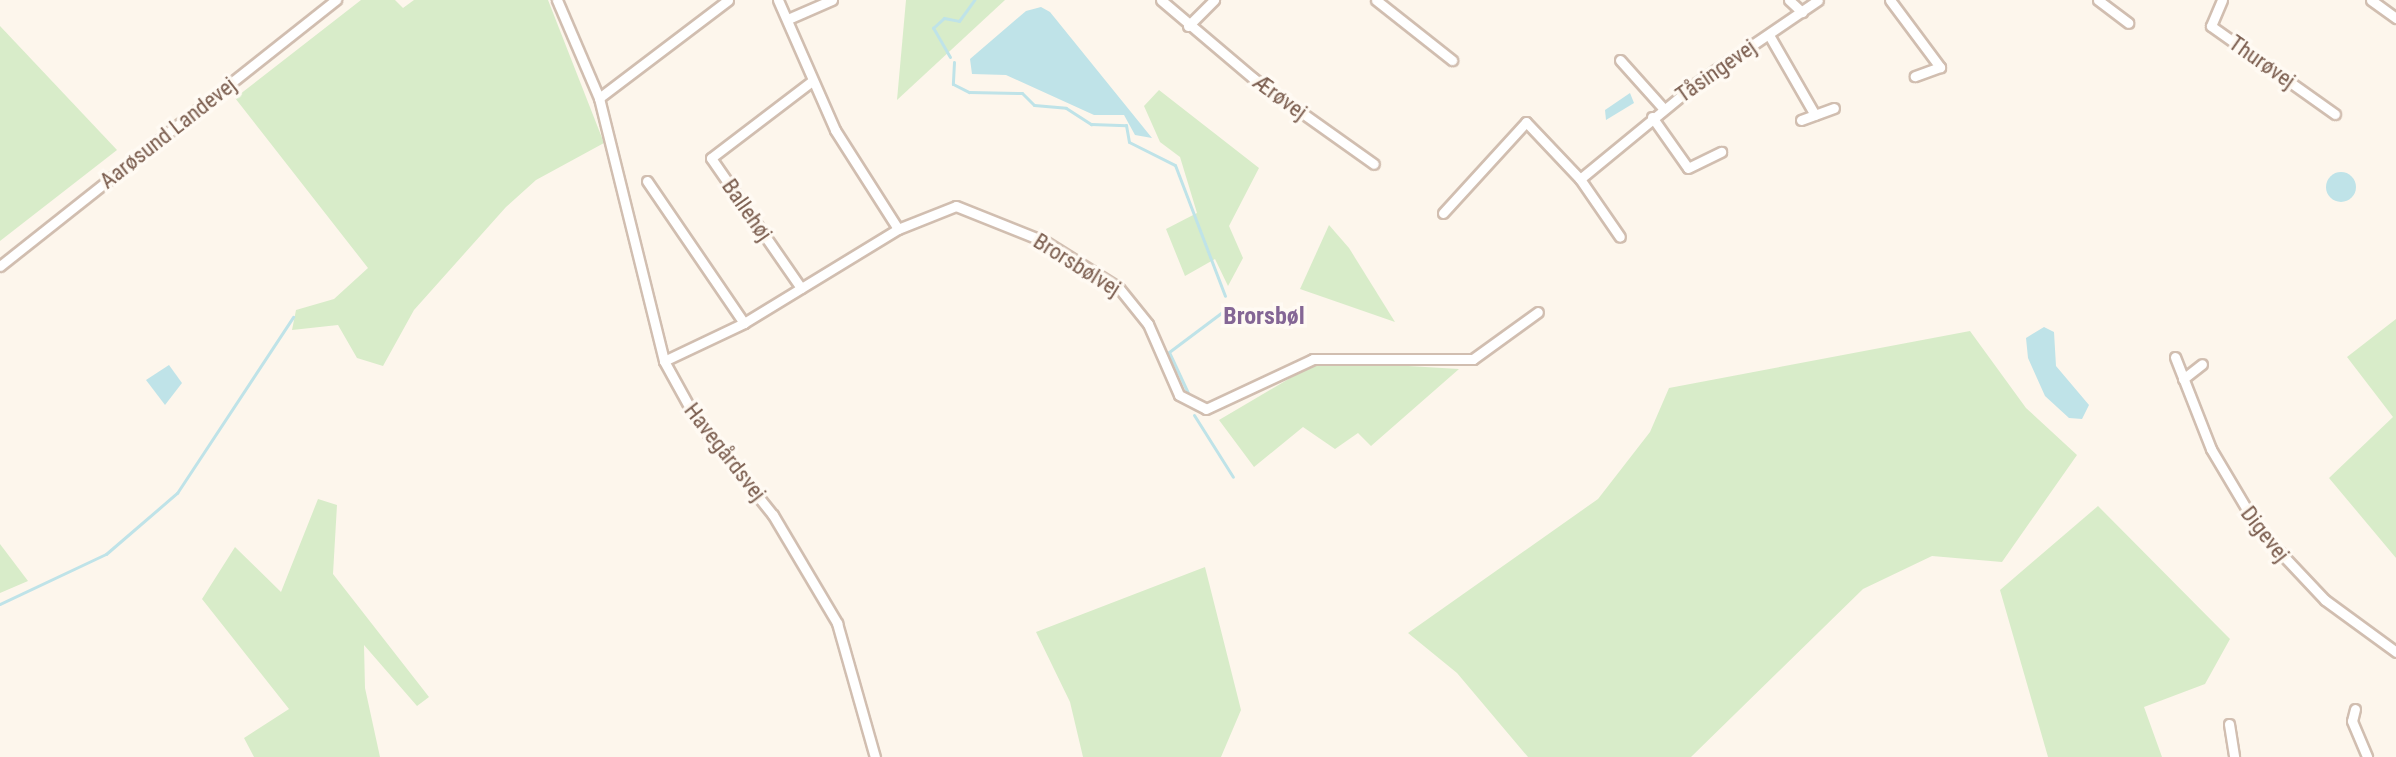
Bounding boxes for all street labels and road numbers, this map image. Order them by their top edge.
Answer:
street label: Thurøvej [2224,30,2300,94]
street label: Tåsingevej [1671,34,1761,108]
street label: Ærøvej [1248,69,1312,125]
street label: Aarøsund Landevej [95,72,241,194]
street label: Ballehøj [716,174,778,246]
street label: Brorsbølvej [1029,228,1125,302]
street label: Havegårdsvej [679,398,771,506]
street label: Digevej [2235,501,2295,567]

